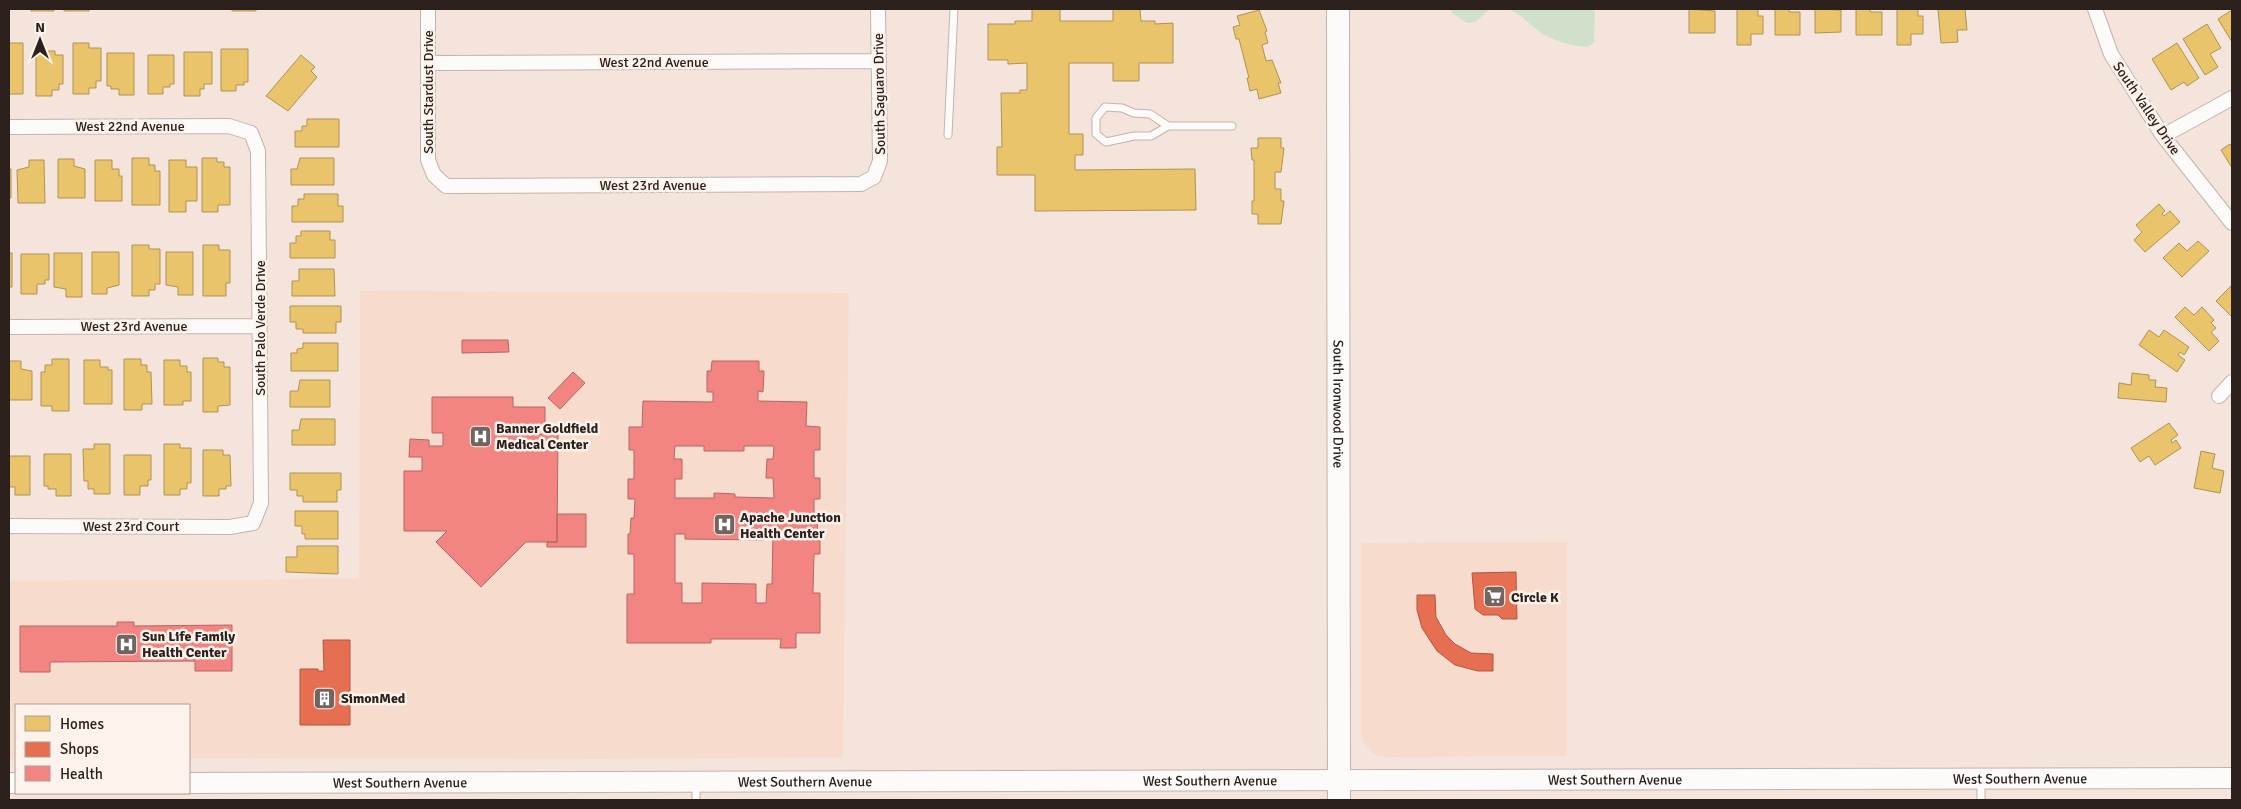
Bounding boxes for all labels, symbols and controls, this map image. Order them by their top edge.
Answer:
north arrow [15,15,65,65]
text: N [35,19,45,36]
street label: South Stardust Drive [420,30,437,154]
street label: South Saguaro Drive [870,33,889,155]
street label: West 22nd Avenue [599,54,709,71]
street label: South Valley Drive [2109,59,2184,158]
street label: West 22nd Avenue [75,118,185,135]
street label: West 23rd Avenue [600,177,706,194]
street label: South Palo Verde Drive [252,260,269,396]
street label: West 23rd Avenue [81,318,187,335]
street label: South Ironwood Drive [1329,340,1347,468]
place label: Banner Goldfield Medical Center [496,420,599,453]
hospital icon: Banner Goldfield Medical Center [468,424,492,448]
place label: Apache Junction Health Center [740,509,841,542]
hospital icon: Apache Junction Health Center [712,513,736,537]
street label: West 23rd Court [83,518,179,535]
supermarket icon: Circle K [1483,585,1507,609]
place label: Circle K [1511,589,1559,606]
place label: Sun Life Family Health Center [142,628,235,661]
hospital icon: Sun Life Family Health Center [114,632,138,656]
building icon: SimonMed [313,686,337,710]
place label: SimonMed [341,690,406,707]
legend [15,704,190,794]
text: Homes [60,715,104,733]
text: Shops [60,740,99,758]
text: Health [60,765,103,783]
street label: West Southern Avenue [1953,770,2087,788]
street label: West Southern Avenue [1548,771,1682,789]
street label: West Southern Avenue [1143,772,1277,790]
street label: West Southern Avenue [738,773,872,791]
street label: West Southern Avenue [333,774,467,792]

